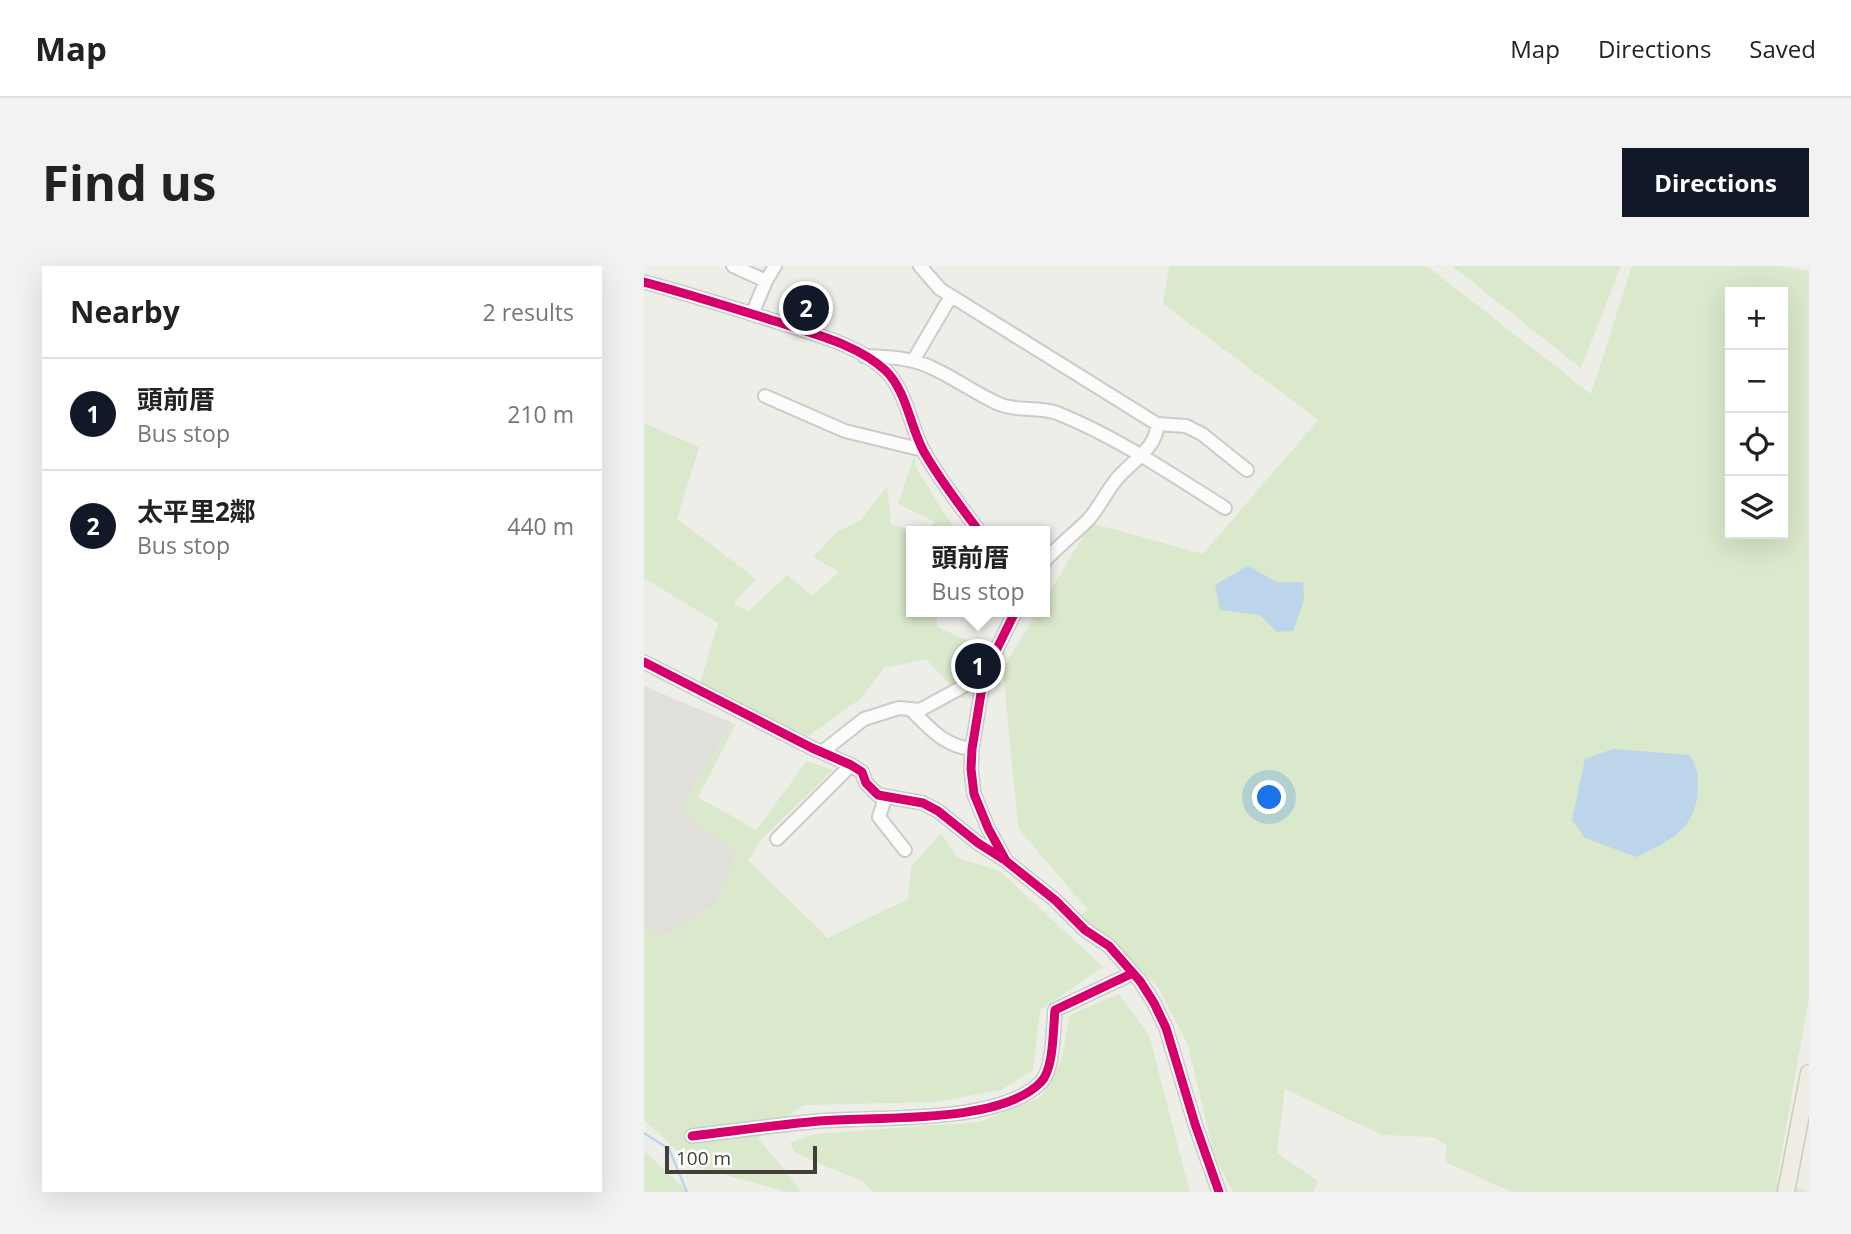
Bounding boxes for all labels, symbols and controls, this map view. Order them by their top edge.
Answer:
text: Map [35,26,107,71]
text: Map [1510,32,1560,65]
text: Directions [1598,32,1711,65]
text: Saved [1749,32,1816,65]
button: Directions [1622,148,1809,217]
text: Find us [42,149,216,215]
pin: 2 [783,282,829,334]
map controls [1725,287,1788,539]
button: + [1725,287,1788,350]
text: Nearby [70,291,180,332]
text: 2 results [483,296,574,328]
button: − [1725,350,1788,413]
text: 頭前厝 [137,381,215,417]
text: 1 [86,398,100,430]
text: 210 m [507,398,574,430]
button: locate [1725,413,1788,476]
text: Bus stop [137,417,230,449]
button: layers [1725,476,1788,539]
text: 太平里2鄰 [137,493,256,529]
text: 2 [86,510,100,542]
text: 440 m [507,510,574,542]
popup [906,526,1050,617]
text: Bus stop [137,529,230,561]
text: 頭前厝 [932,539,1010,575]
text: Bus stop [932,575,1024,607]
pin: 1 [955,640,1001,692]
your location [1252,780,1286,814]
scale bar [665,1143,817,1175]
text: 100 m [676,1145,731,1171]

